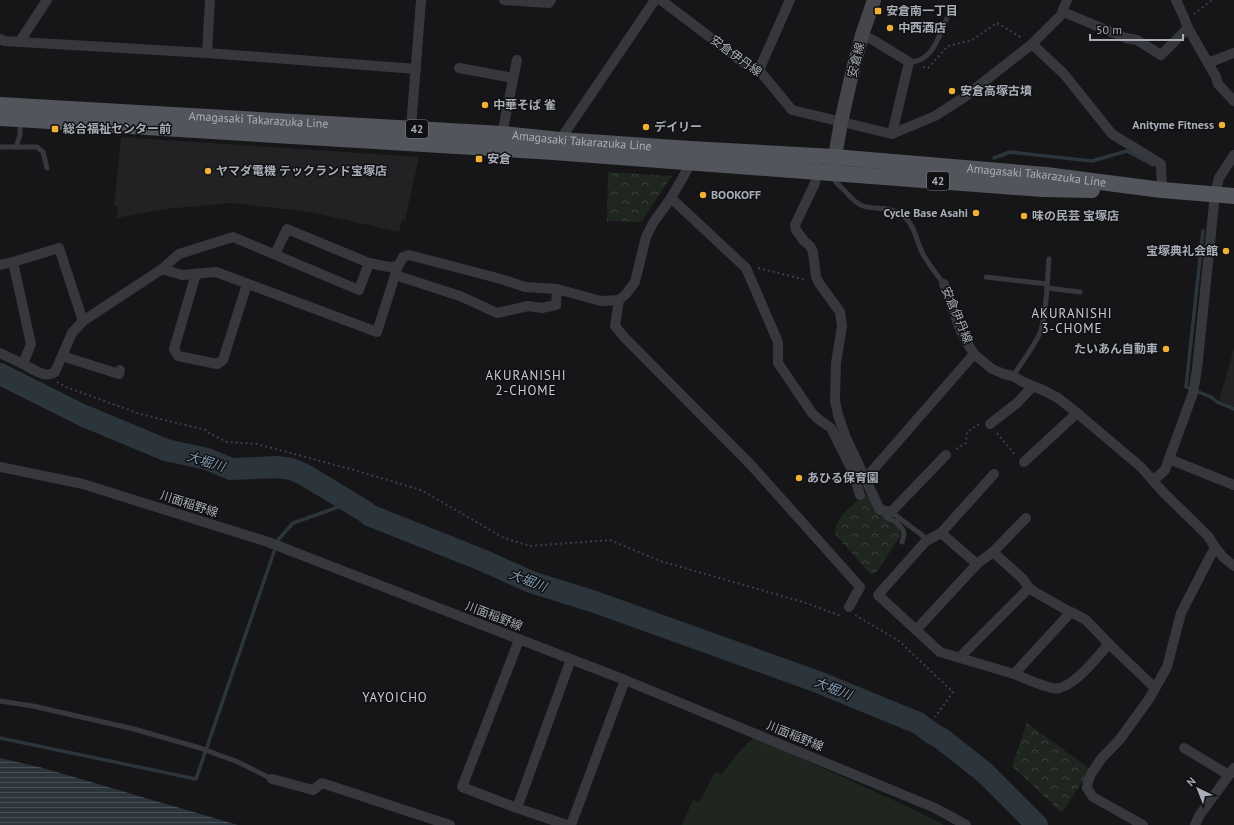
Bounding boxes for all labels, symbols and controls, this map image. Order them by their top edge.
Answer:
place label: 安倉南一丁目 [886,3,958,18]
marker: 安倉南一丁目 [873,6,883,16]
scale bar [1090,16,1183,42]
place label: 中西酒店 [898,20,946,35]
text: 50 m [1096,22,1122,37]
marker: 中西酒店 [885,23,895,33]
street label: 安倉伊丹線 [708,32,765,79]
street label: 安倉線 [844,41,867,79]
place label: 安倉高塚古墳 [960,83,1032,98]
marker: 安倉高塚古墳 [947,86,957,96]
place label: 中華そば 雀 [493,97,556,112]
marker: 中華そば 雀 [480,100,490,110]
street label: Amagasaki Takarazuka Line [188,108,329,131]
place label: Anityme Fitness [1132,117,1214,132]
place label: デイリー [654,119,702,134]
road number: 42 [406,120,428,138]
marker: Anityme Fitness [1217,120,1227,130]
place label: 総合福祉センター前 [63,121,171,136]
marker: デイリー [641,122,651,132]
marker: 総合福祉センター前 [50,124,60,134]
street label: Amagasaki Takarazuka Line [511,127,652,153]
place label: 安倉 [487,151,511,166]
marker: 安倉 [474,154,484,164]
street label: Amagasaki Takarazuka Line [966,160,1107,190]
place label: ヤマダ電機 テックランド宝塚店 [216,163,387,178]
marker: ヤマダ電機 テックランド宝塚店 [203,166,213,176]
road number: 42 [927,172,949,190]
place label: BOOKOFF [711,187,761,202]
marker: BOOKOFF [698,190,708,200]
place label: Cycle Base Asahi [884,205,968,220]
marker: Cycle Base Asahi [971,208,981,218]
place label: 味の民芸 宝塚店 [1032,208,1119,223]
marker: 味の民芸 宝塚店 [1019,211,1029,221]
place label: 宝塚典礼会館 [1146,243,1218,258]
marker: 宝塚典礼会館 [1221,246,1231,256]
street label: 安倉伊丹線 [939,284,976,345]
district label: AKURANISHI 3-CHOME [1032,305,1112,337]
place label: たいあん自動車 [1074,341,1158,356]
marker: たいあん自動車 [1161,344,1171,354]
district label: AKURANISHI 2-CHOME [486,367,566,399]
water label: 大堀川 [185,448,229,476]
place label: あひる保育園 [807,470,879,485]
marker: あひる保育園 [794,473,804,483]
street label: 川面稲野線 [158,487,220,520]
water label: 大堀川 [507,566,551,596]
street label: 川面稲野線 [463,598,525,633]
water label: 大堀川 [812,673,856,704]
district label: YAYOICHO [362,689,428,706]
street label: 川面稲野線 [765,717,826,754]
north arrow [1178,769,1218,809]
text: N [1184,774,1199,789]

